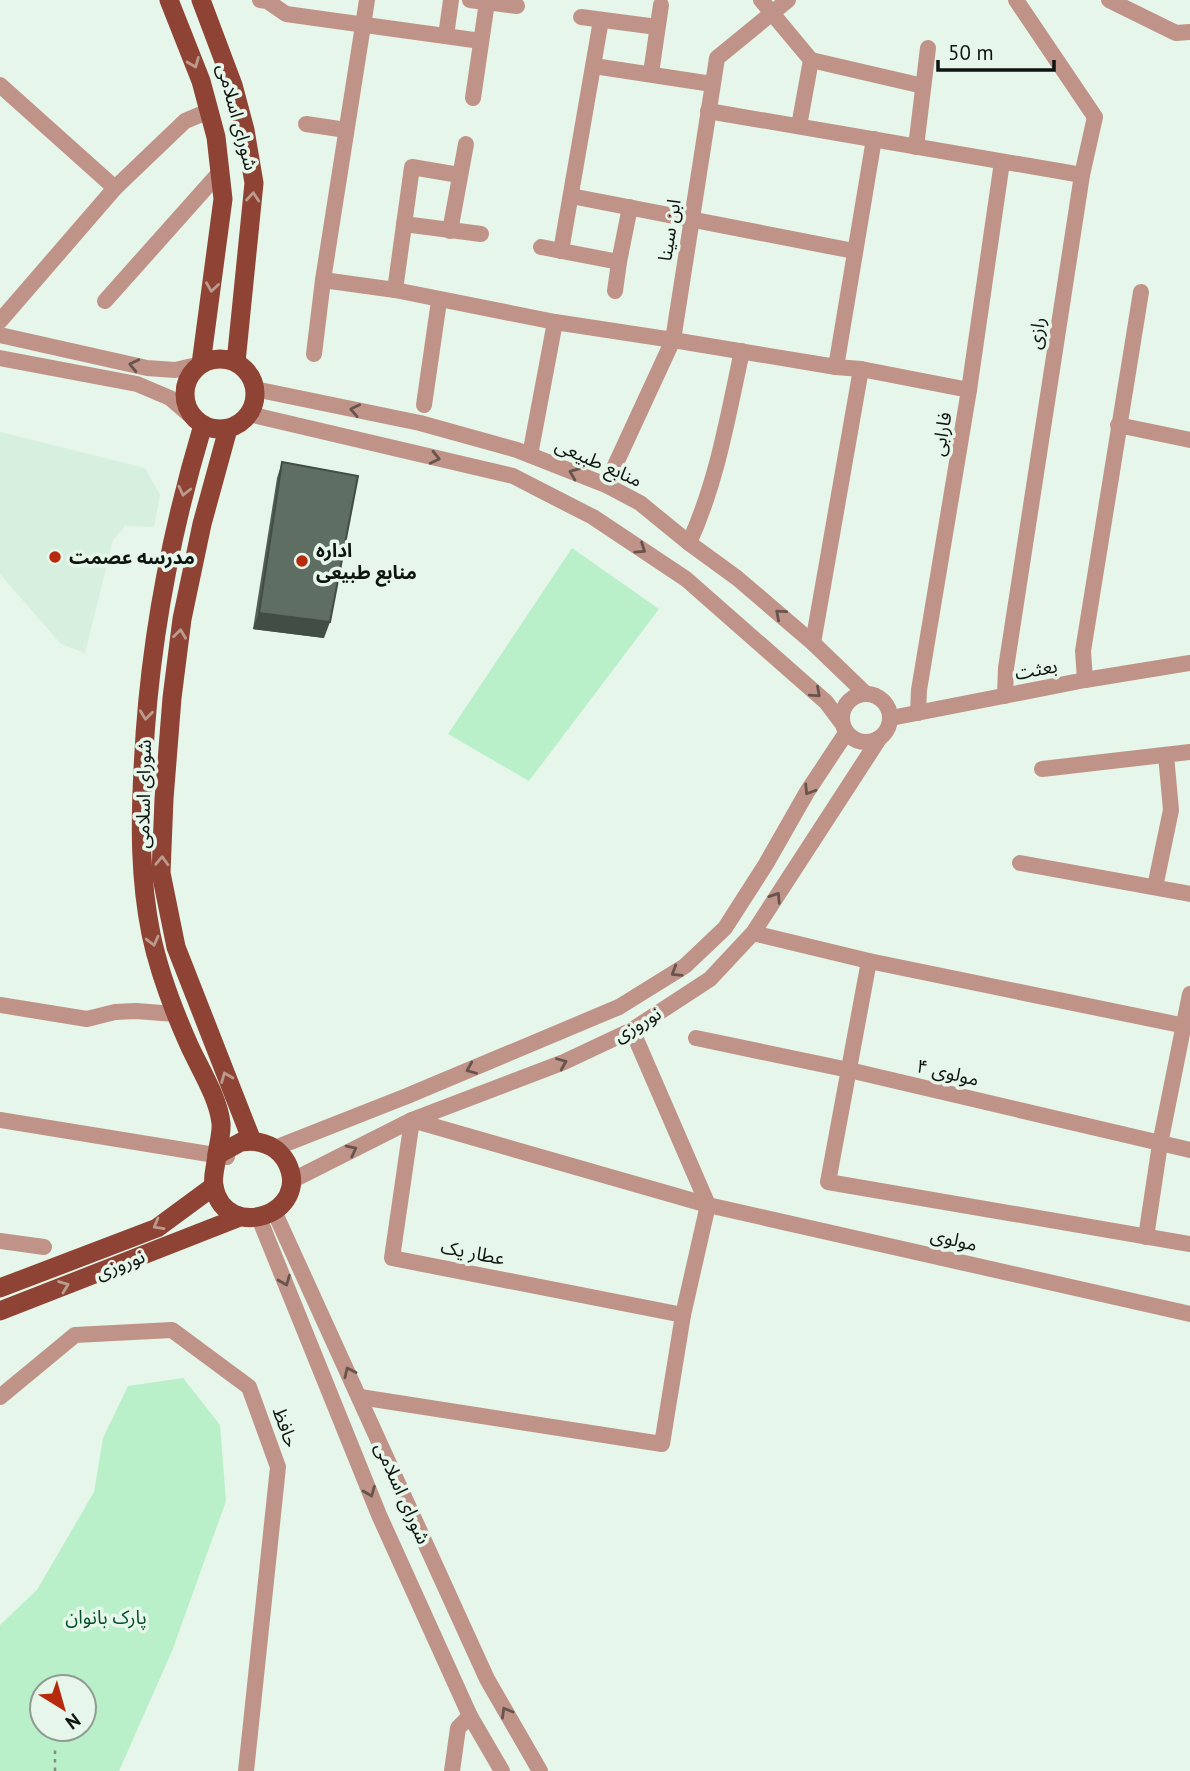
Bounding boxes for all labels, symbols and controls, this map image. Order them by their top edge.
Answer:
scale bar [938,28,1054,72]
text: 50 m [948,39,994,66]
one-way arrow [186,57,200,69]
street label: شورای اسلامی [212,61,264,173]
one-way arrow [245,191,260,202]
street label: ابن سینا [652,197,686,263]
one-way arrow [205,281,220,292]
street label: رازی [1022,315,1050,351]
one-way arrow [128,359,140,373]
one-way arrow [349,404,361,418]
street label: فارابی [925,410,957,458]
street label: منابع طبیعی [551,432,646,495]
one-way arrow [429,450,441,464]
one-way arrow [568,467,580,481]
one-way arrow [178,485,192,497]
place label: اداره منابع طبیعی [316,538,417,587]
one-way arrow [633,541,646,554]
place label: مدرسه عصمت [69,545,195,569]
marker: مدرسه عصمت [47,549,63,565]
marker: اداره منابع طبیعی [294,553,310,569]
one-way arrow [775,610,788,622]
one-way arrow [173,628,188,640]
street label: بعثت [1013,653,1059,685]
one-way arrow [808,685,821,697]
one-way arrow [139,709,154,721]
street label: شورای اسلامی [130,739,156,849]
one-way arrow [804,782,817,795]
one-way arrow [154,855,169,866]
one-way arrow [768,892,781,905]
one-way arrow [145,935,159,947]
one-way arrow [671,963,684,976]
street label: نوروزی [609,1001,665,1047]
street label: مولوی ۴ [914,1053,982,1091]
one-way arrow [555,1057,567,1071]
one-way arrow [466,1061,478,1075]
one-way arrow [221,1072,235,1084]
one-way arrow [345,1145,357,1159]
one-way arrow [153,1217,166,1230]
street label: مولوی [928,1222,980,1256]
street label: عطار یک [439,1234,507,1270]
street label: نوروزی [92,1244,148,1284]
one-way arrow [276,1274,290,1286]
one-way arrow [57,1281,69,1295]
one-way arrow [343,1367,357,1379]
street label: حافظ [268,1404,304,1450]
street label: شورای اسلامی [370,1438,436,1548]
one-way arrow [361,1485,375,1497]
park label: پارک بانوان [65,1605,147,1630]
north arrow [28,1673,98,1743]
one-way arrow [501,1706,514,1719]
text: N [61,1708,85,1735]

